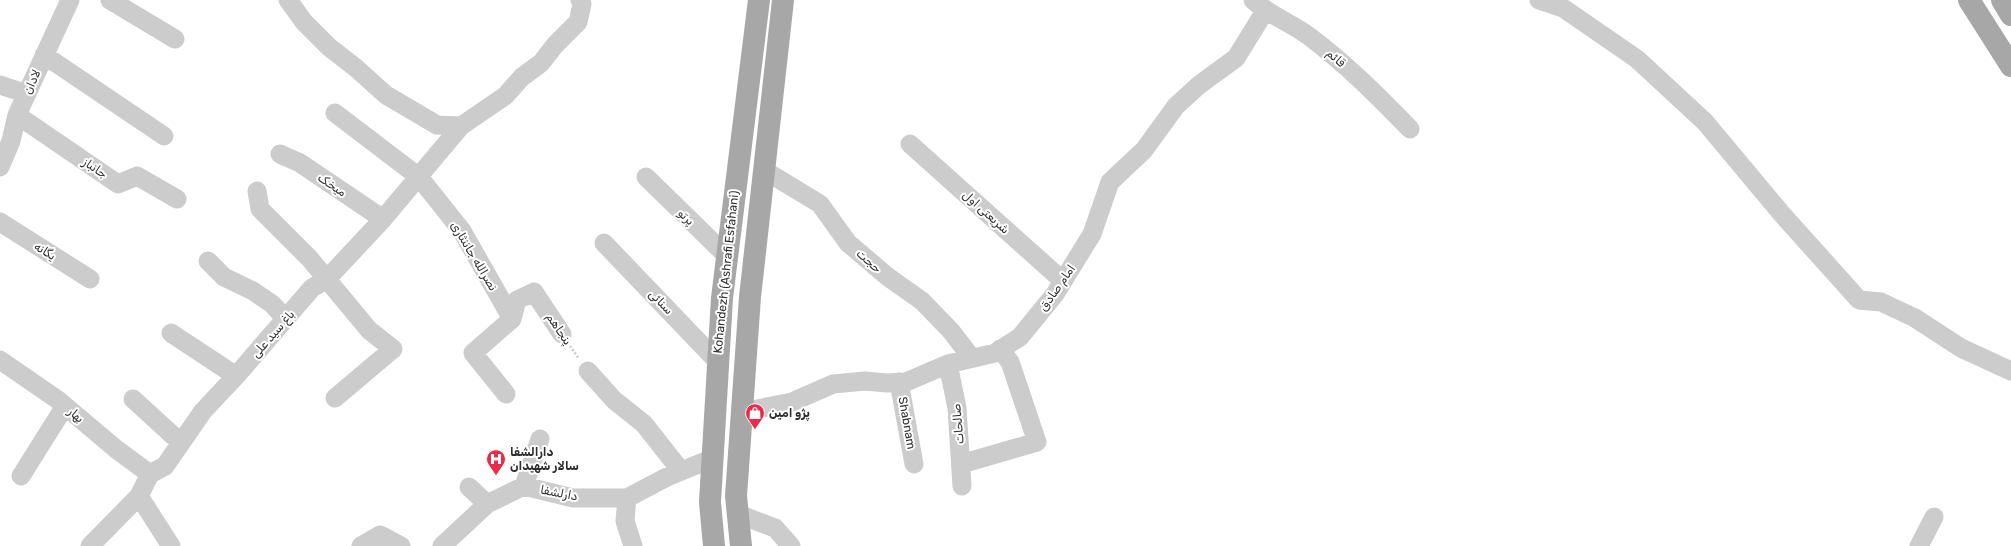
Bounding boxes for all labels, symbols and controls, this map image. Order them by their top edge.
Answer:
street label: قائم [1323,46,1349,71]
street label: لادان [20,67,44,97]
street label: جانباز [79,154,110,182]
street label: میخک [315,170,349,200]
street label: شریعتی اول [959,187,1012,237]
street label: Kohandezh (Ashrafi Esfahani) [710,190,742,354]
street label: پرتو [674,206,697,229]
street label: نصرالله جاننثاری [447,219,500,294]
street label: یگانه [32,239,58,263]
street label: حجت [854,246,884,276]
street label: امام صادق [1036,262,1080,315]
street label: سنائی [645,287,676,318]
street label: باغ سید علی [249,307,299,362]
street label: پنجاهم [542,310,575,348]
street label: Shabnam [895,396,919,450]
shop icon: پژو امین [744,402,766,430]
street label: صالحات [949,403,967,445]
street label: بهار [64,404,87,426]
place label: پژو امین [769,406,810,422]
place label: دارالشفا سالار شهیدان [510,445,579,473]
hospital icon: دارالشفا سالار شهیدان [485,448,507,476]
street label: دارلشفا [539,483,579,505]

